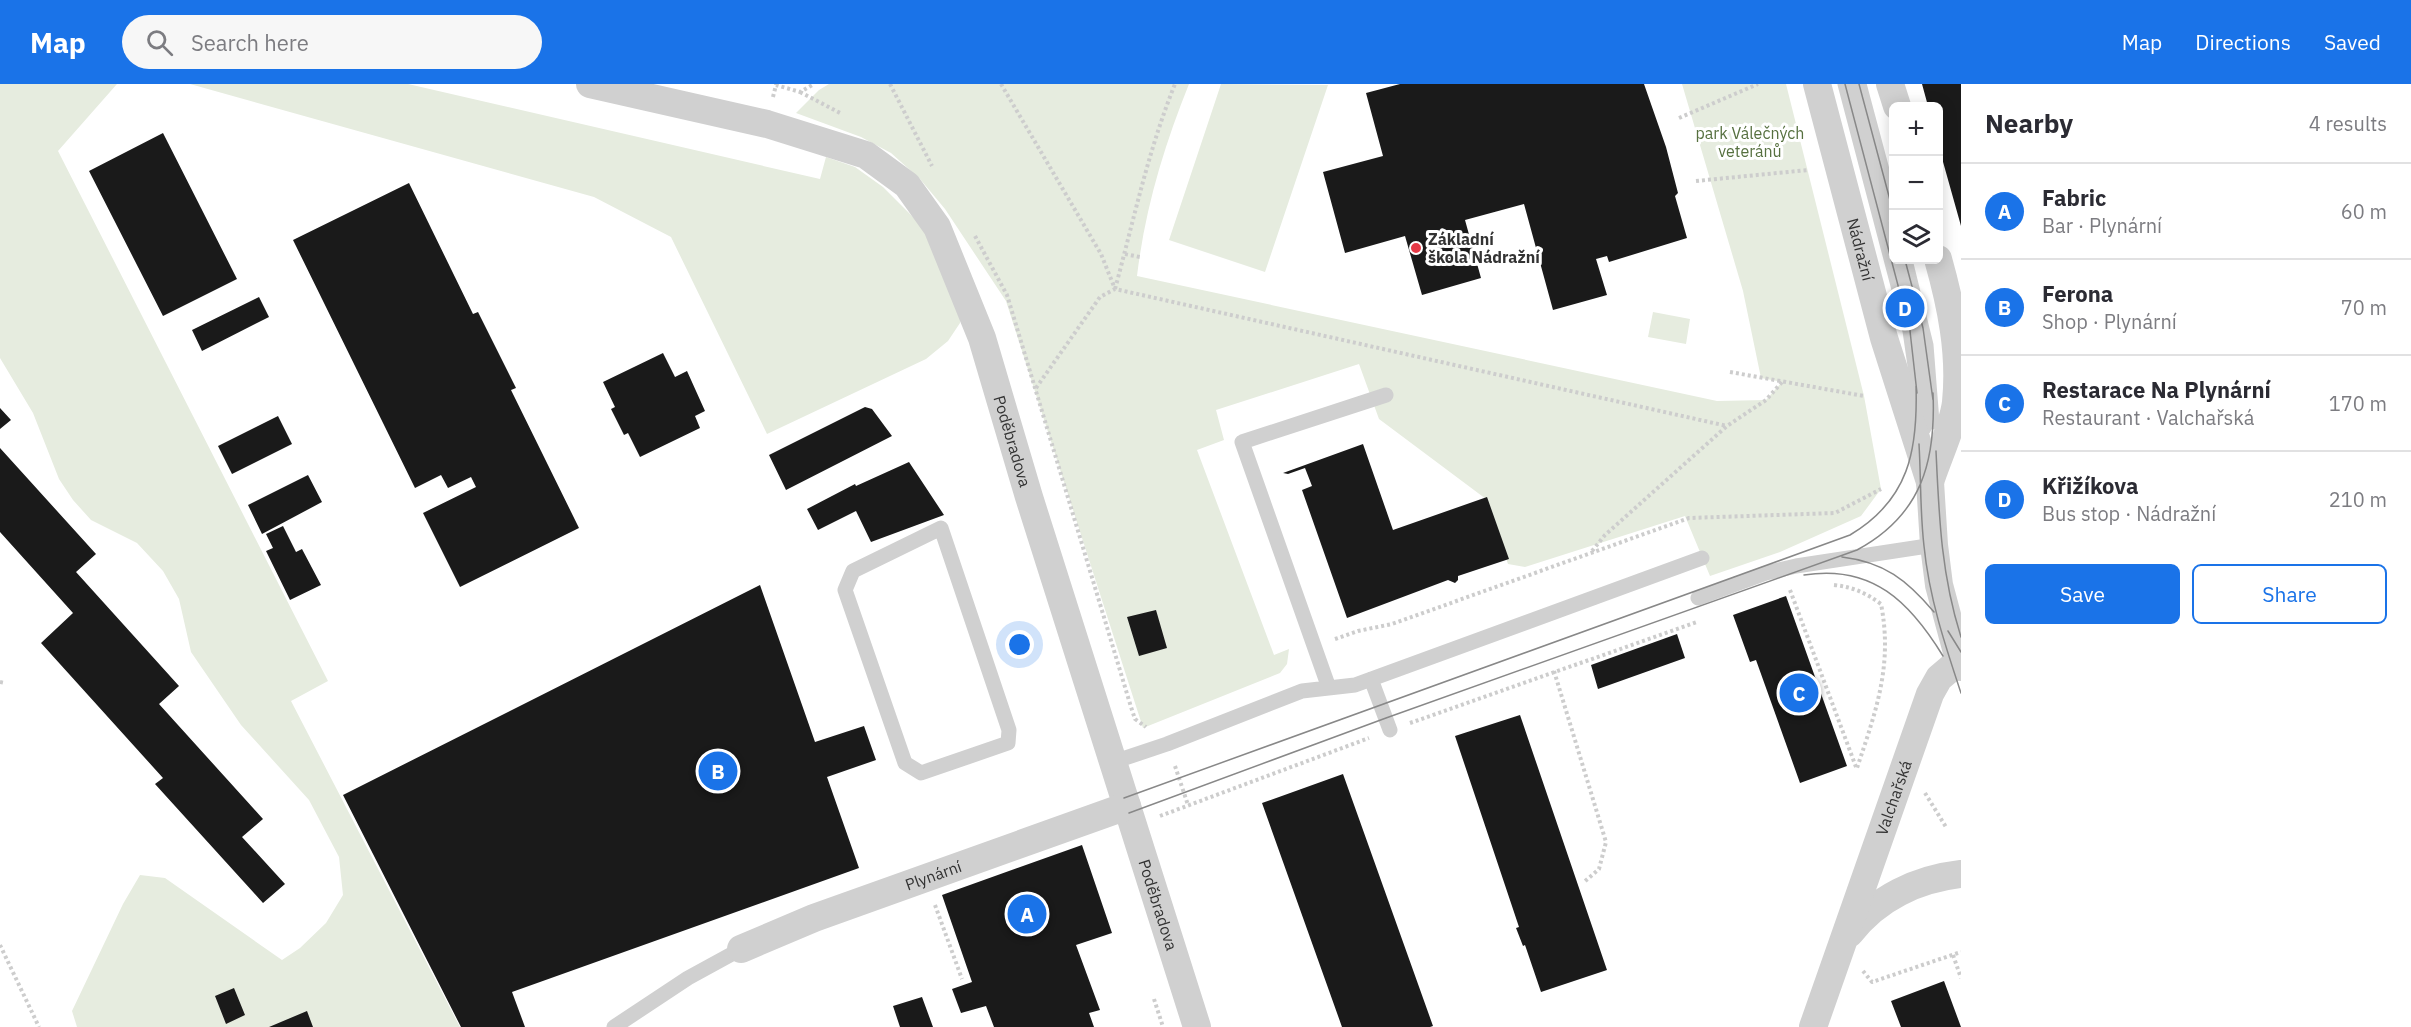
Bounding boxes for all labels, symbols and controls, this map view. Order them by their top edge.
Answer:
search box [122,15,542,69]
text: Map [30,24,86,61]
icon: search [143,26,176,59]
text: Search here [191,28,309,57]
text: Map [2122,28,2162,56]
text: Directions [2195,28,2291,56]
text: Saved [2324,28,2381,56]
map controls [1889,102,1943,264]
button: + [1889,102,1943,156]
text: Nearby [1985,106,2073,140]
text: 4 results [2309,110,2387,137]
park label: park Válečných veteránů [1696,123,1804,161]
button: − [1889,156,1943,210]
text: Fabric [2042,183,2106,212]
text: A [1998,198,2011,225]
text: 60 m [2341,198,2387,225]
button: layers [1889,210,1943,264]
text: Bar · Plynární [2042,212,2162,239]
street label: Nádražní [1843,216,1878,283]
place label: Základní škola Nádražní [1428,229,1540,267]
marker: Základní škola Nádražní [1409,241,1423,255]
text: Ferona [2042,279,2113,308]
pin: D [1886,286,1924,330]
text: B [1998,294,2011,321]
text: 70 m [2341,294,2387,321]
text: Shop · Plynární [2042,308,2177,335]
text: Restarace Na Plynární [2042,375,2271,404]
text: C [1998,390,2011,417]
text: 170 m [2329,390,2387,417]
street label: Poděbradova [990,393,1036,490]
text: Restaurant · Valchařská [2042,404,2254,431]
text: Křižíkova [2042,471,2138,500]
text: D [1998,486,2011,513]
text: 210 m [2329,486,2387,513]
text: Bus stop · Nádražní [2042,500,2216,527]
button: Save [1985,564,2180,624]
button: Share [2192,564,2387,624]
your location [1005,630,1034,659]
pin: C [1780,670,1818,716]
pin: B [698,748,738,794]
street label: Valchařská [1871,757,1916,838]
street label: Plynární [902,856,964,895]
street label: Poděbradova [1134,857,1182,953]
pin: A [1008,892,1046,936]

